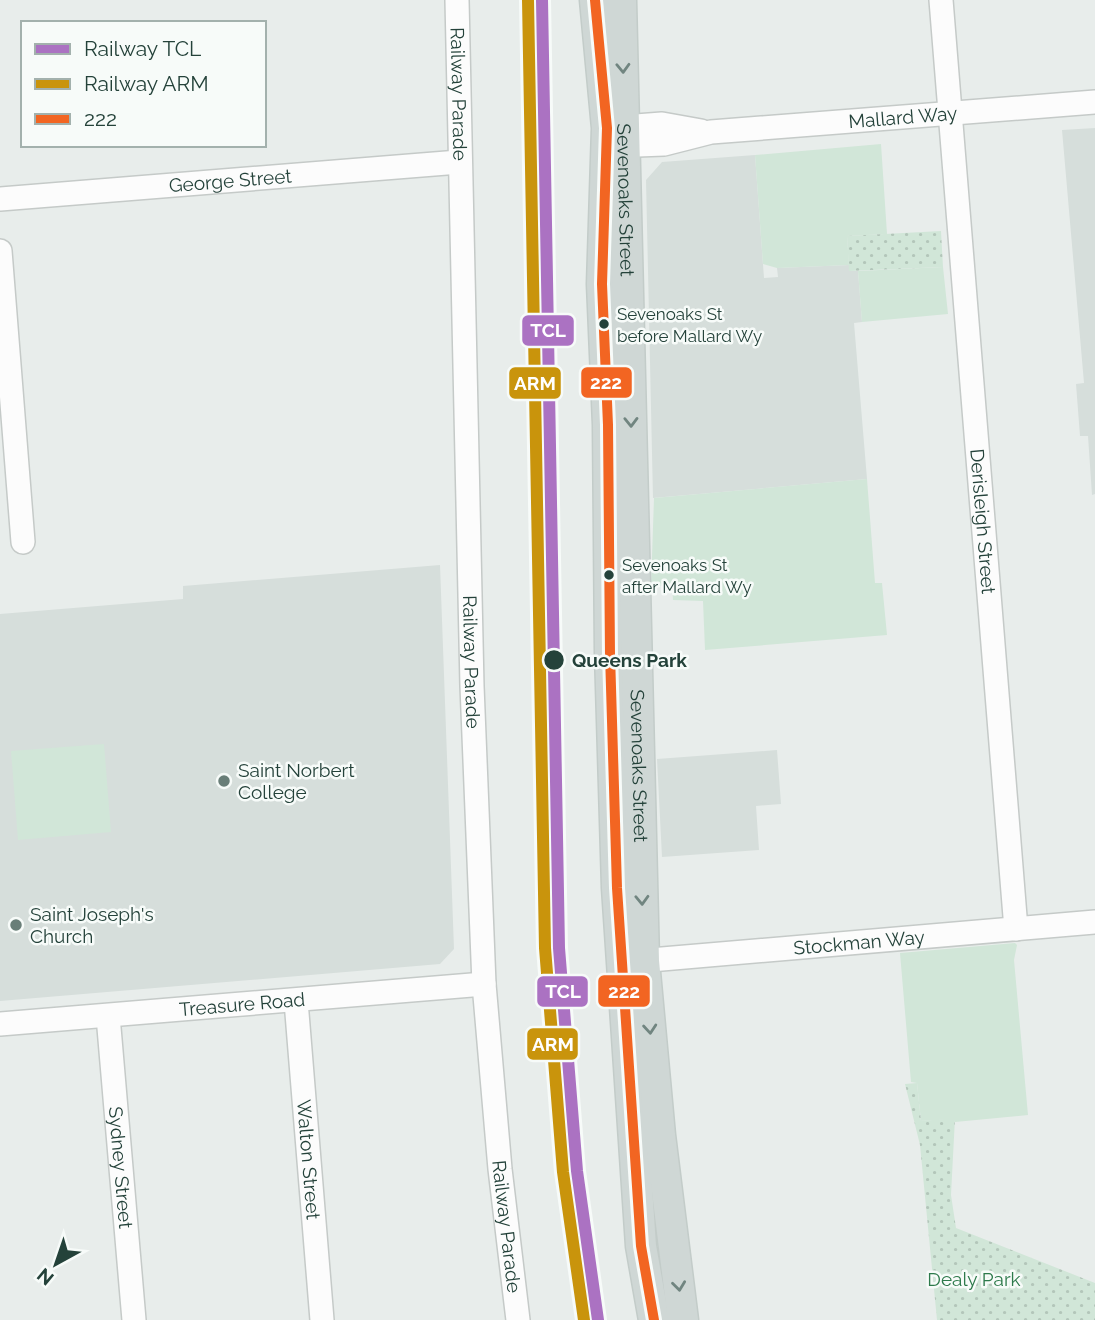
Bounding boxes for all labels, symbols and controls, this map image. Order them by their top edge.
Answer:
legend [21,21,266,147]
street label: Railway Parade [447,27,472,161]
text: Railway TCL [84,36,201,61]
one-way arrow [616,63,631,74]
text: Railway ARM [84,71,209,96]
street label: Mallard Way [848,102,958,132]
text: 222 [84,106,117,131]
street label: Sevenoaks Street [613,123,639,277]
street label: George Street [168,164,293,196]
place label: Sevenoaks St before Mallard Wy [617,304,762,346]
line badge: TCL [521,314,575,347]
marker: Sevenoaks St before Mallard Wy [597,317,611,331]
text: TCL [530,319,566,341]
line badge: ARM [508,366,562,400]
line badge: 222 [580,366,633,399]
text: 222 [590,371,622,393]
text: ARM [514,372,556,394]
one-way arrow [623,417,639,428]
street label: Derisleigh Street [966,448,1000,595]
place label: Sevenoaks St after Mallard Wy [622,555,752,597]
marker: Sevenoaks St after Mallard Wy [602,568,616,582]
street label: Railway Parade [459,595,485,729]
marker: Queens Park [542,648,566,672]
place label: Queens Park [572,649,687,671]
street label: Sevenoaks Street [627,689,652,843]
place label: Saint Norbert College [238,759,355,803]
marker: Saint Norbert College [216,773,232,789]
one-way arrow [635,894,650,905]
place label: Saint Joseph's Church [30,903,154,947]
marker: Saint Joseph's Church [8,917,24,933]
street label: Stockman Way [793,926,926,959]
line badge: 222 [597,974,651,1008]
line badge: TCL [536,975,589,1008]
text: TCL [545,980,581,1002]
text: 222 [608,980,640,1002]
street label: Treasure Road [178,988,306,1020]
one-way arrow [643,1023,658,1034]
line badge: ARM [526,1027,579,1061]
text: ARM [532,1033,574,1055]
street label: Walton Street [293,1098,325,1221]
street label: Sydney Street [105,1106,137,1230]
street label: Railway Parade [488,1159,526,1294]
north arrow [21,1229,91,1299]
text: N [32,1264,58,1290]
park label: Dealy Park [927,1268,1021,1290]
one-way arrow [671,1280,686,1292]

